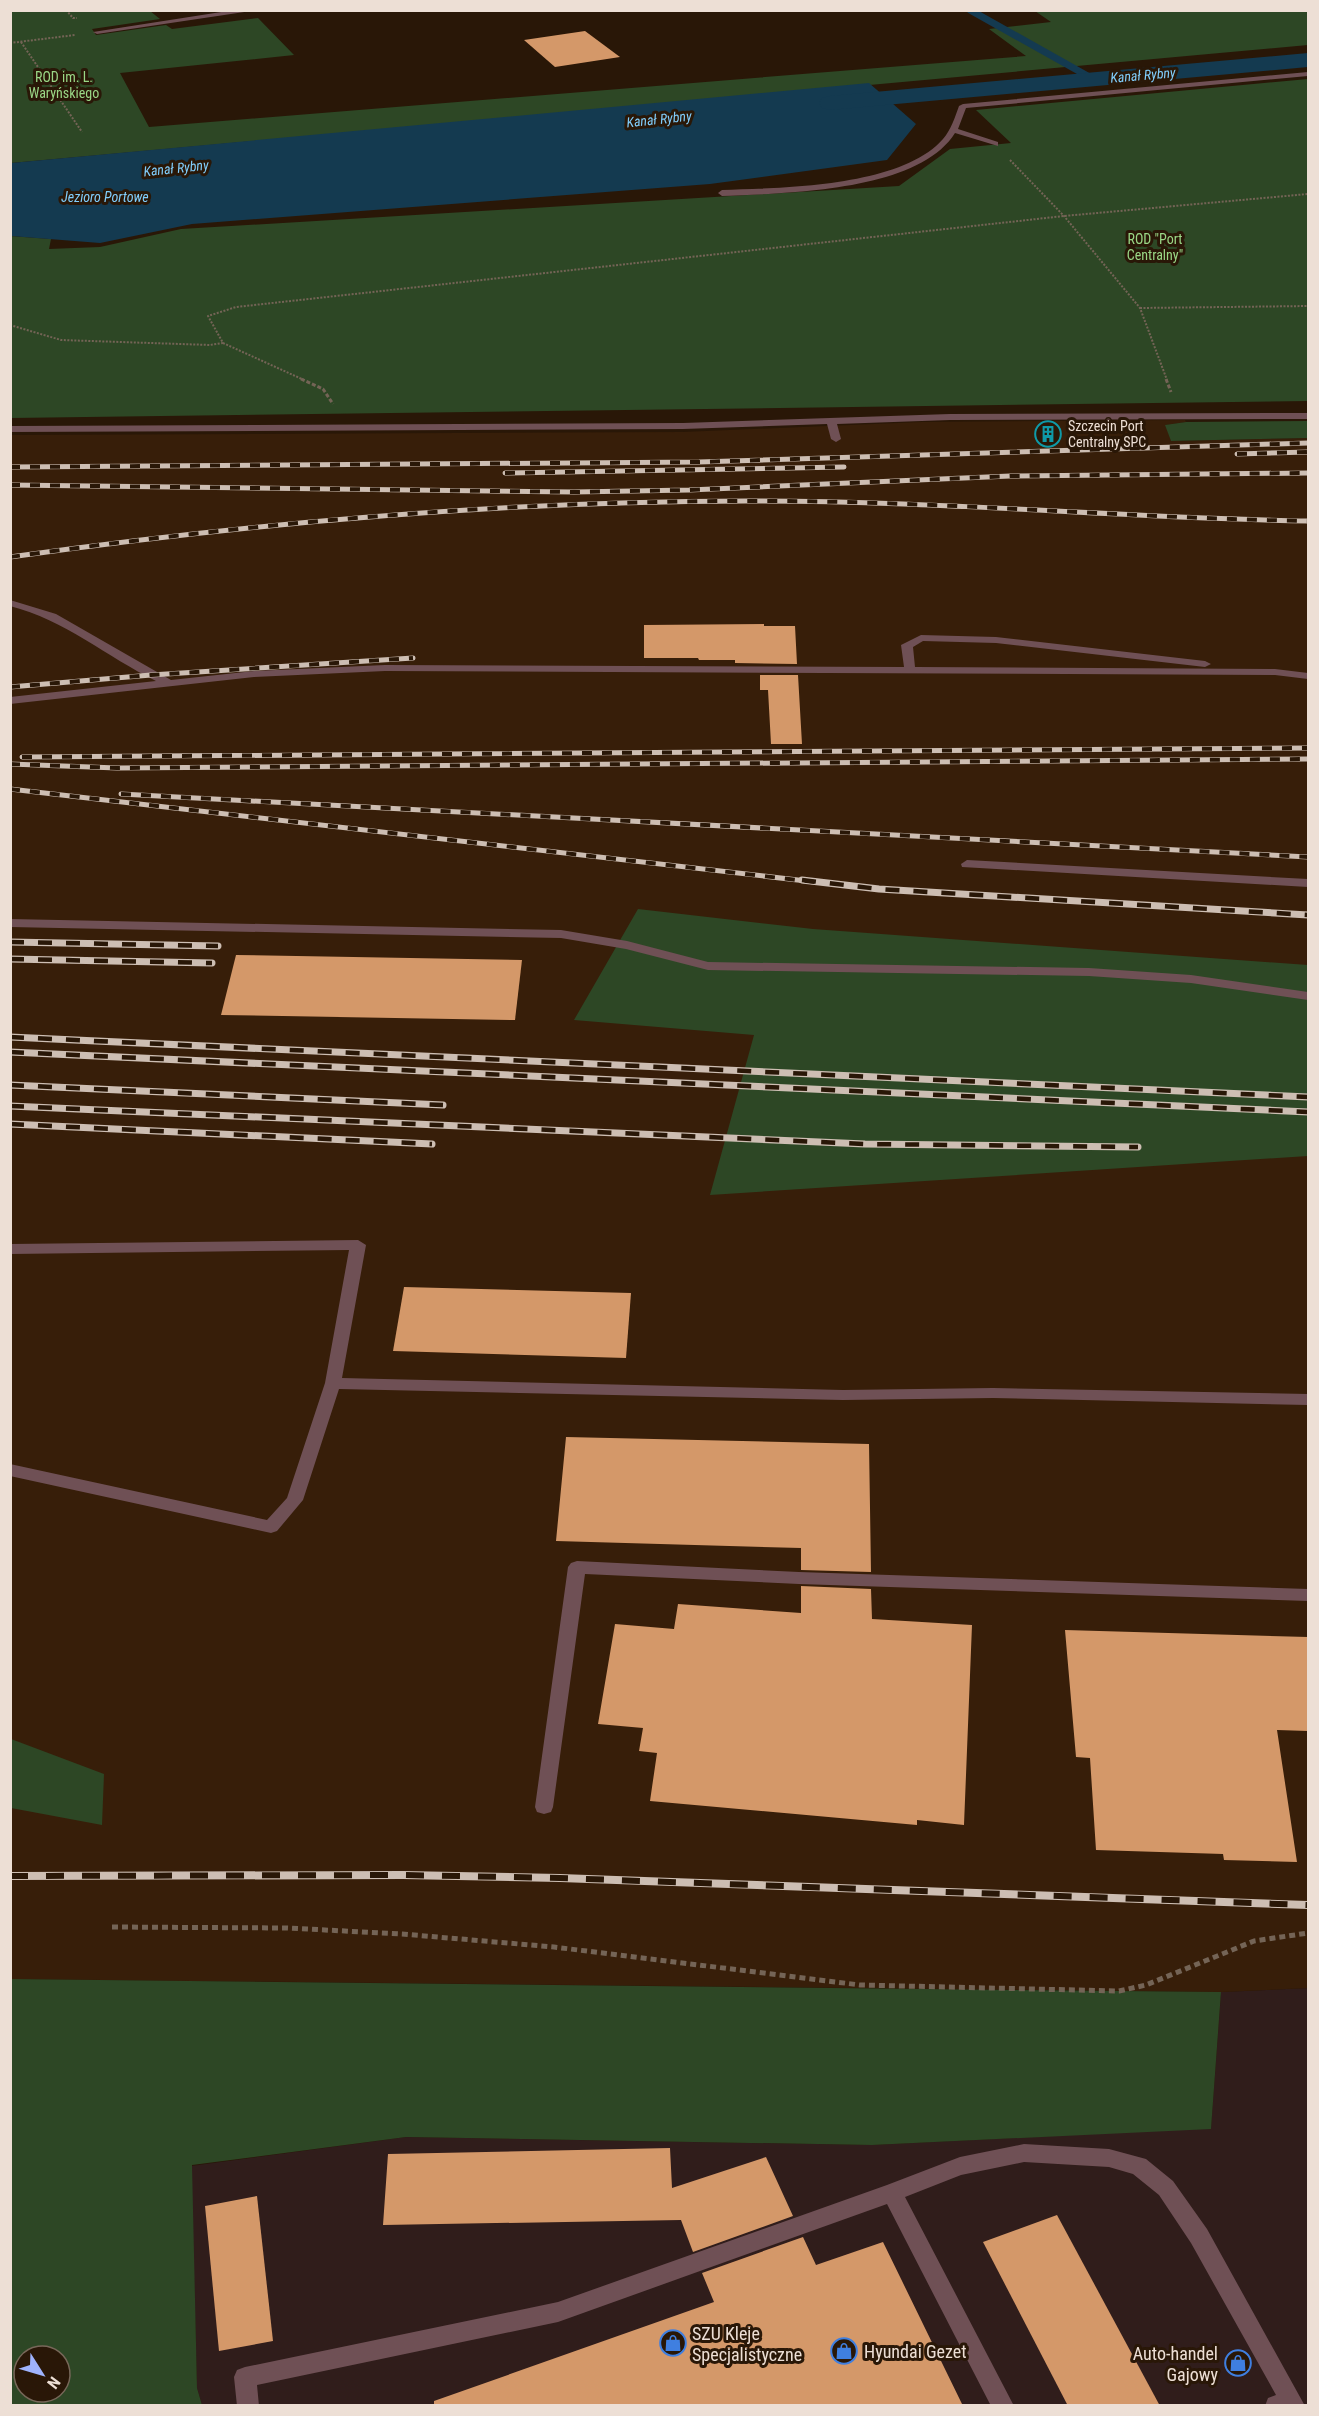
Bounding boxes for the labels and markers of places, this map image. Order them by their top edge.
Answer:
place label: Szczecin Port Centralny SPC [1068,418,1146,450]
building icon: Szczecin Port Centralny SPC [1033,419,1063,449]
place label: SZU Kleje Specjalistyczne [692,2323,802,2365]
shop icon: SZU Kleje Specjalistyczne [658,2328,688,2358]
shop icon: Hyundai Gezet [829,2336,859,2366]
place label: Hyundai Gezet [864,2341,967,2362]
place label: Auto-handel Gajowy [1133,2343,1218,2385]
shop icon: Auto-handel Gajowy [1223,2348,1253,2378]

